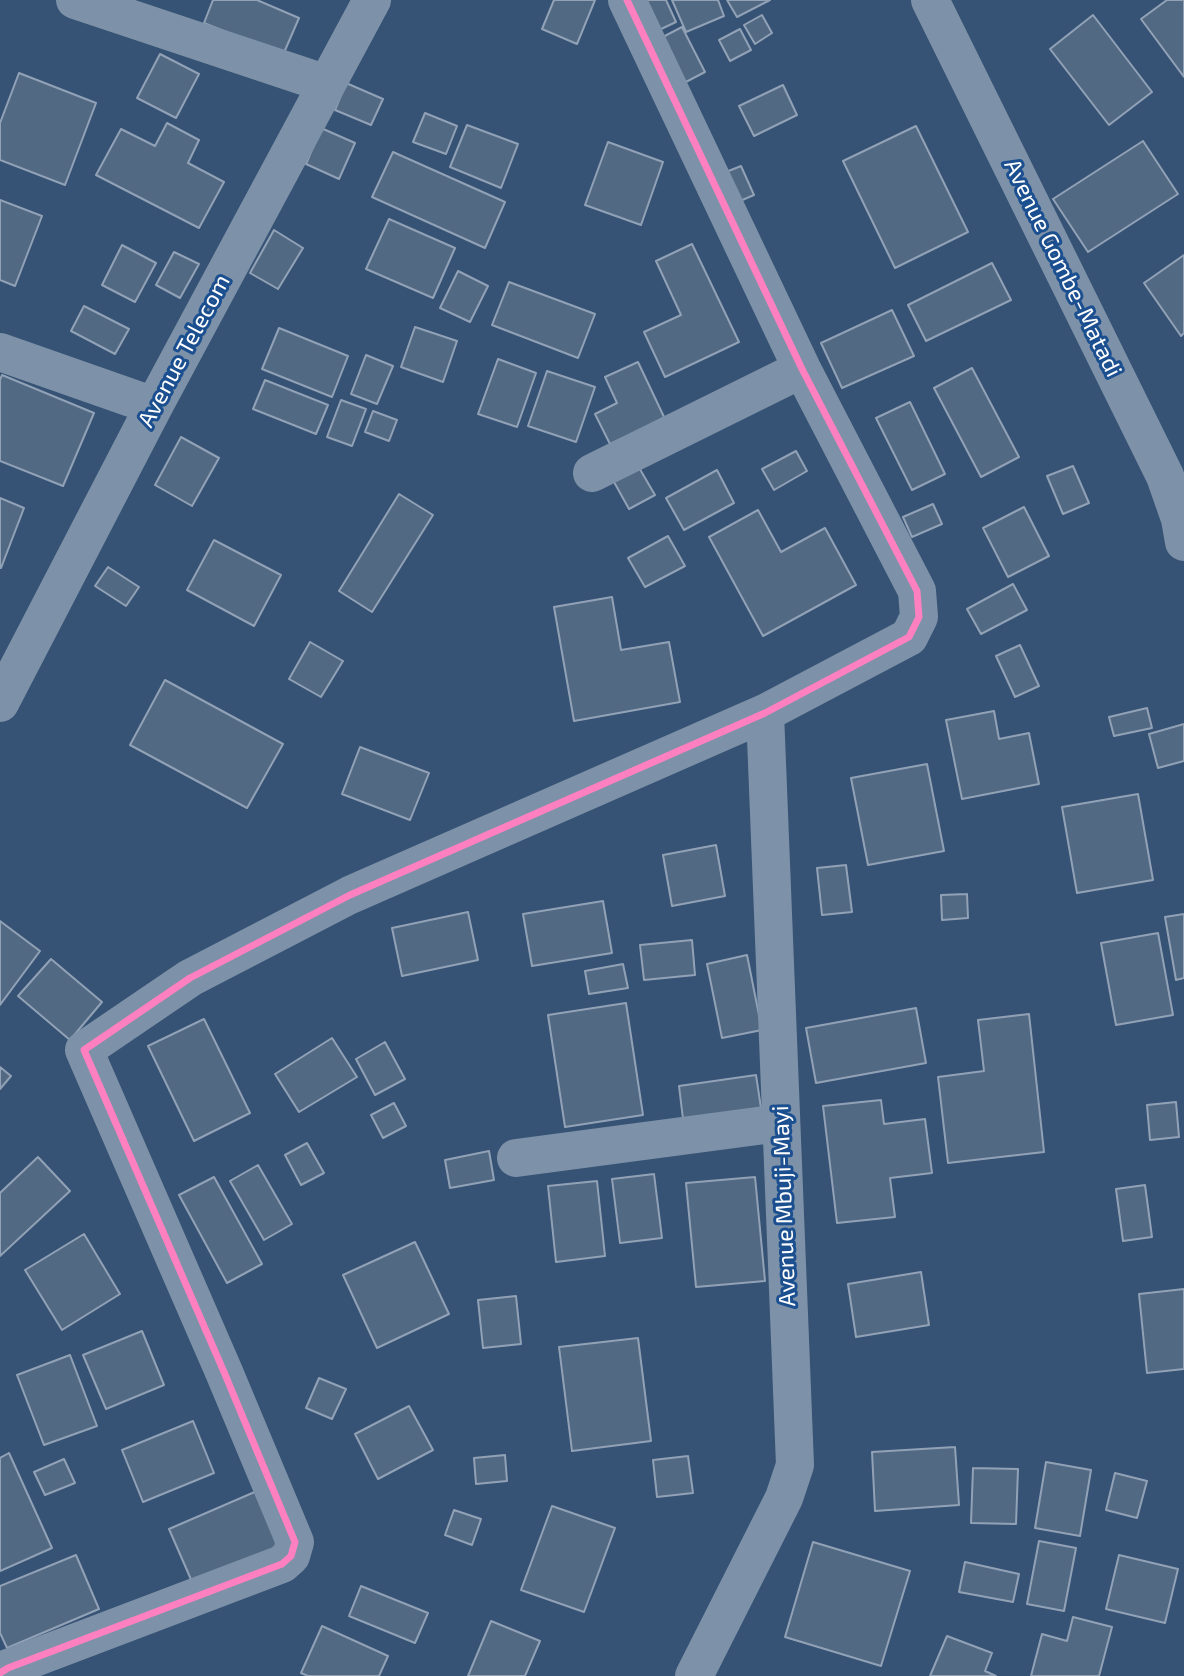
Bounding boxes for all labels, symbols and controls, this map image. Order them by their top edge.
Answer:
street label: Avenue Gombe-Matadi [998,155,1128,381]
street label: Avenue Telecom [132,270,236,432]
street label: Avenue Mbuji-Mayi [767,1105,801,1307]

